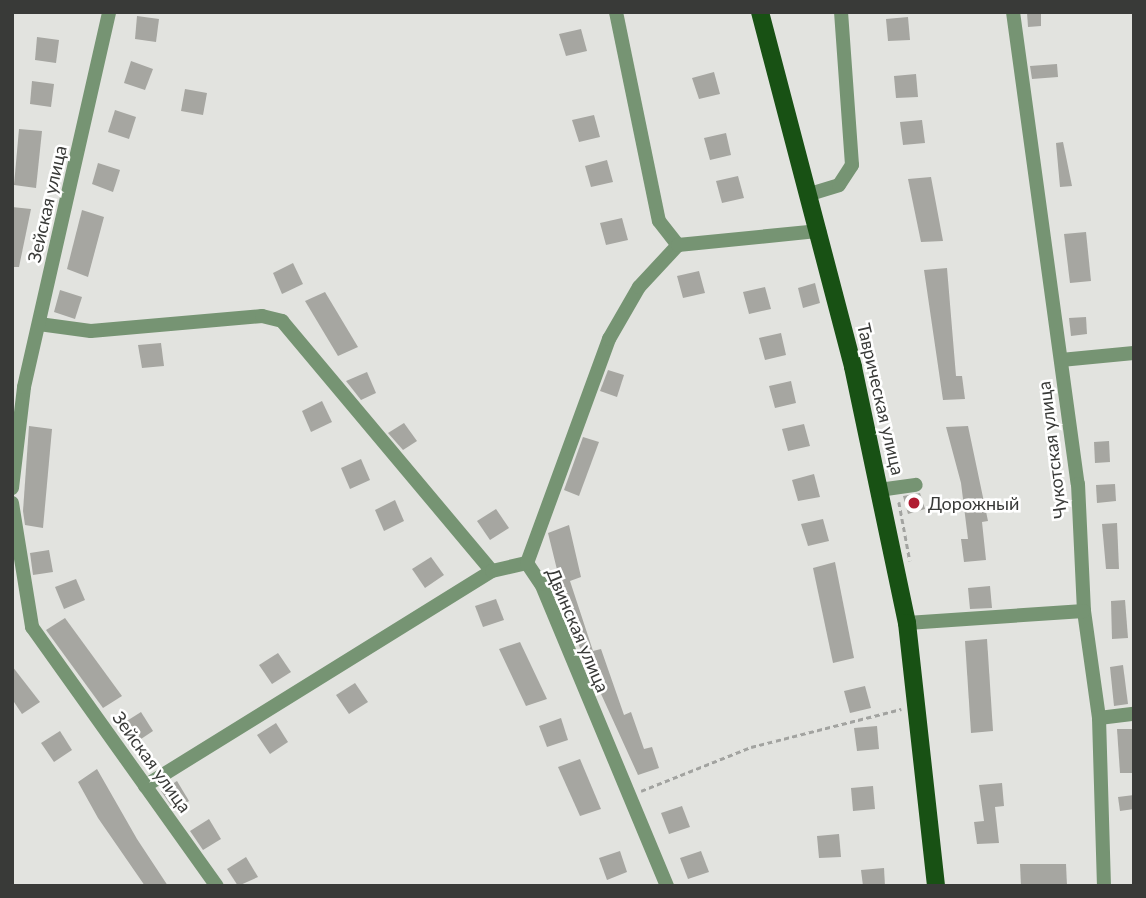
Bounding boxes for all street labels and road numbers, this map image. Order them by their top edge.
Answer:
street label: Зейская улица [23,143,71,265]
street label: Таврическая улица [853,321,909,477]
street label: Чукотская улица [1033,380,1071,520]
street label: Двинская улица [542,565,614,695]
street label: Зейская улица [108,707,196,817]

